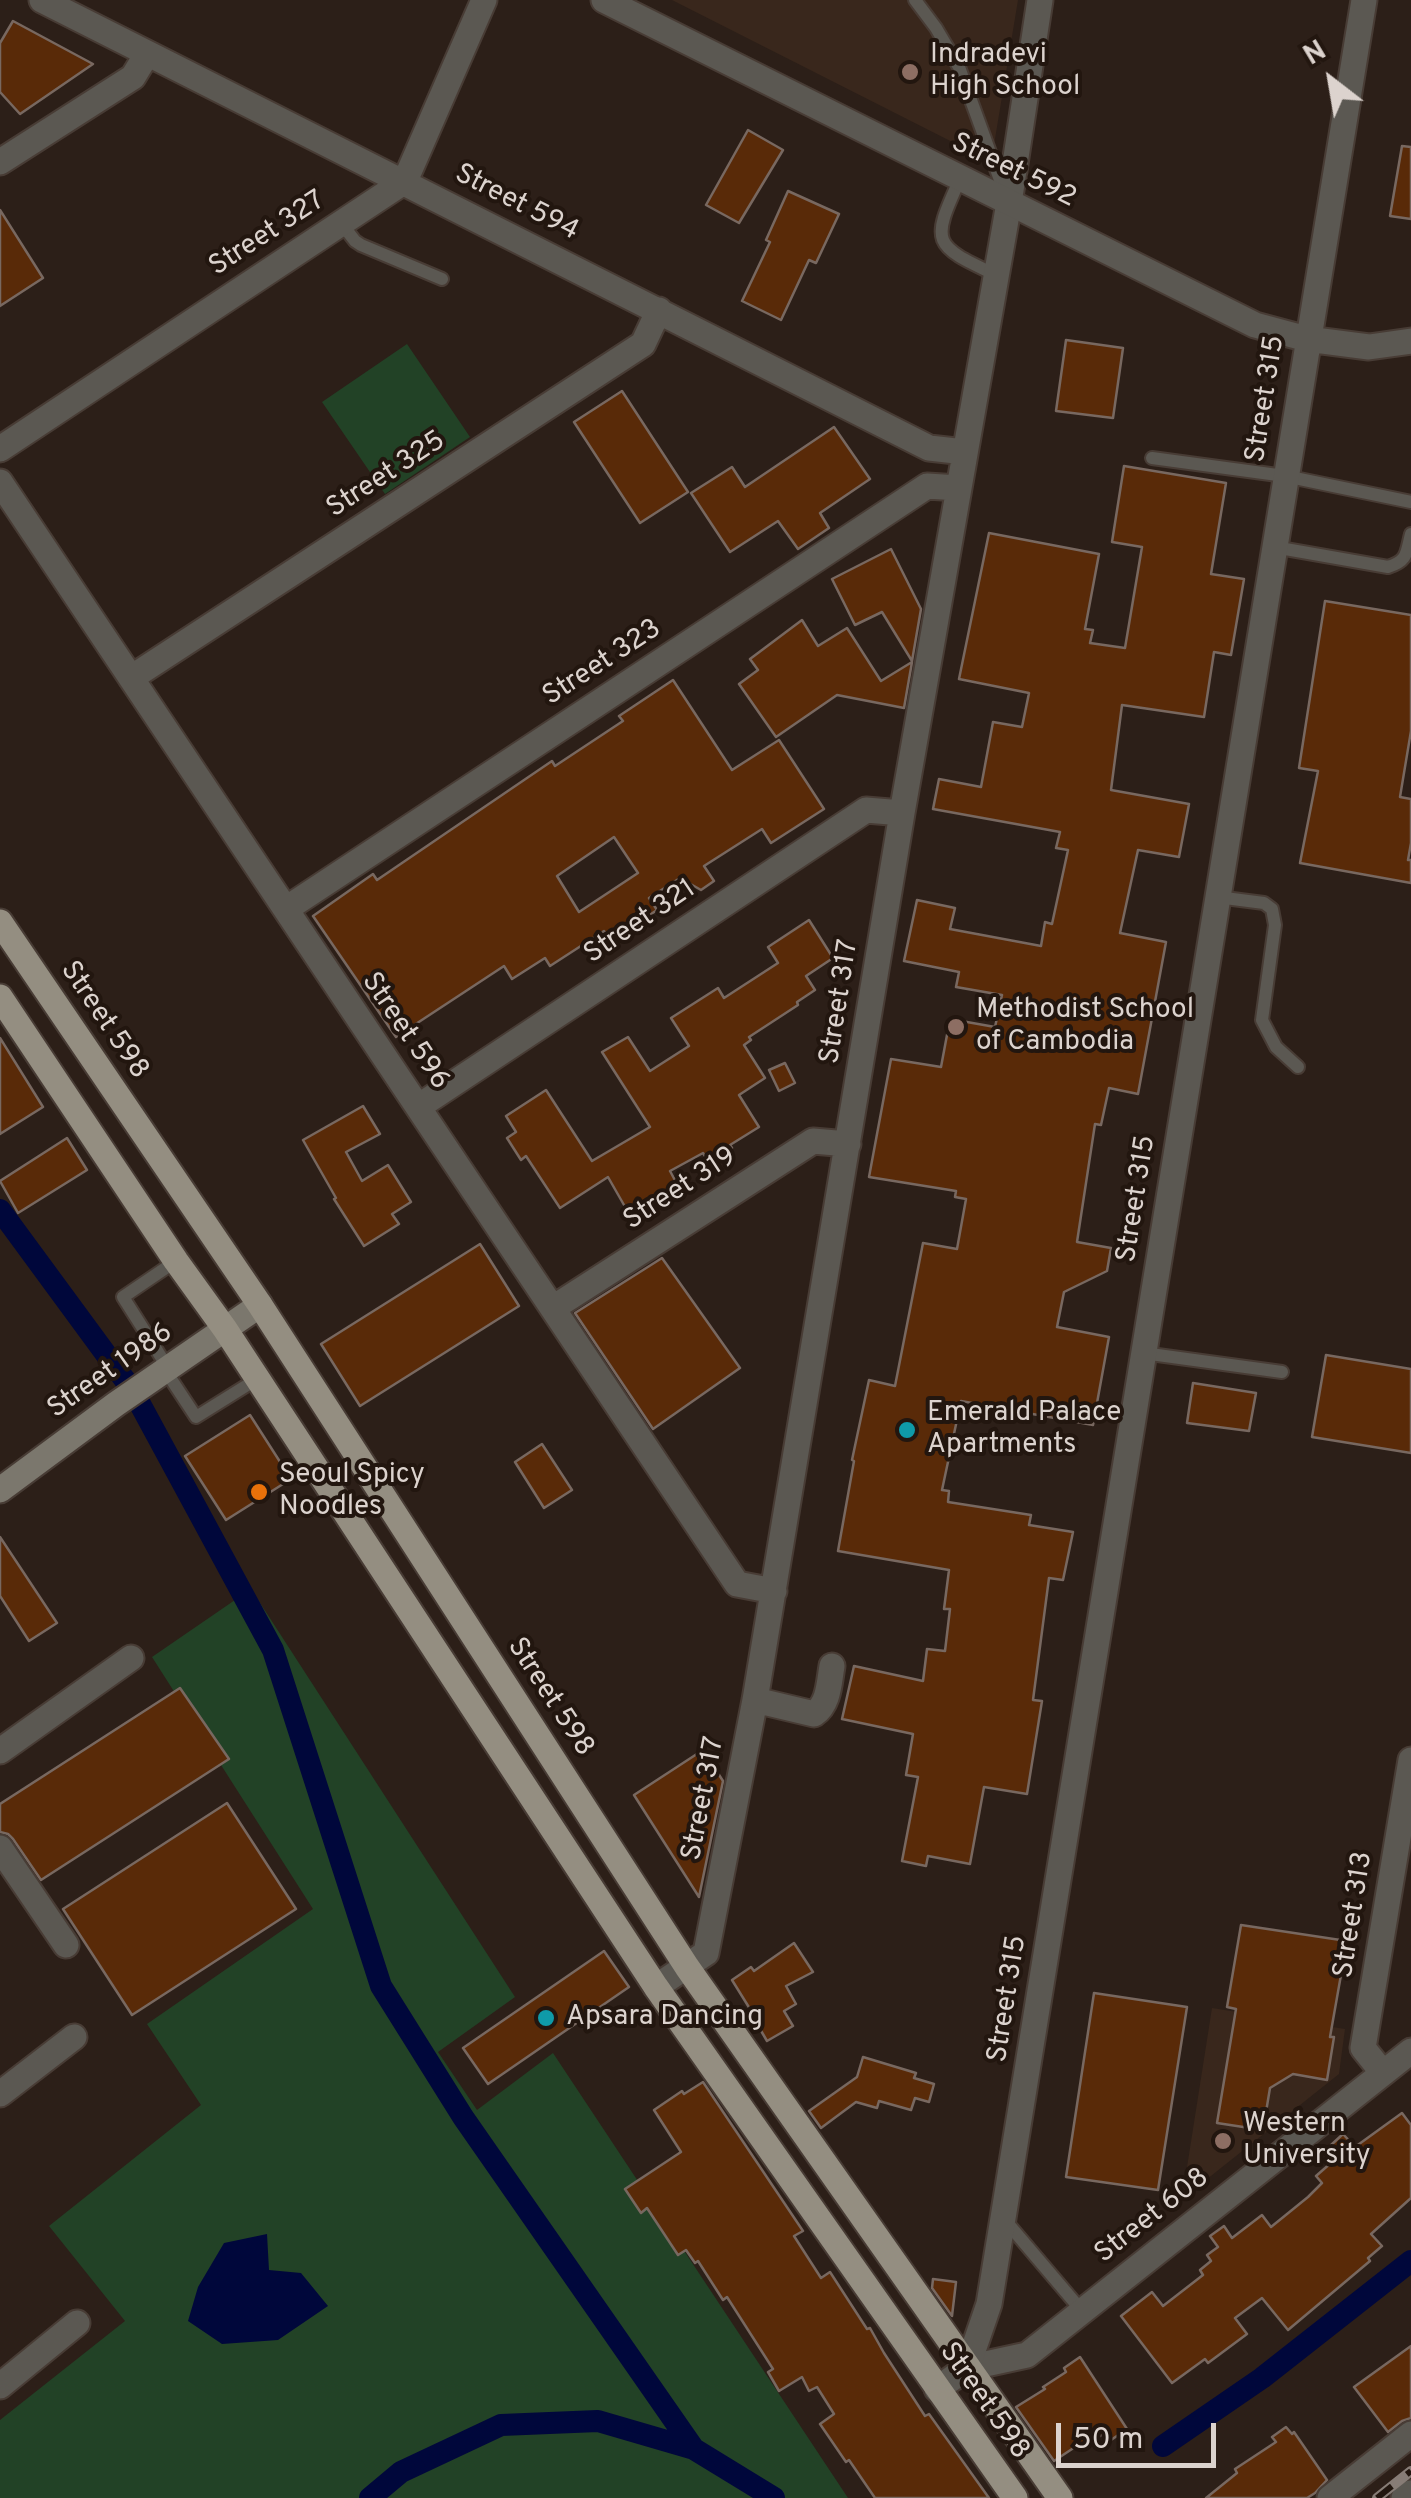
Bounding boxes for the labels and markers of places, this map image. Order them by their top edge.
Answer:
place label: Indradevi High School [930,39,1080,105]
marker: Indradevi High School [899,61,921,83]
place label: Methodist School of Cambodia [976,994,1194,1060]
marker: Methodist School of Cambodia [945,1016,967,1038]
place label: Emerald Palace Apartments [927,1397,1121,1463]
marker: Emerald Palace Apartments [896,1419,918,1441]
place label: Seoul Spicy Noodles [279,1459,425,1525]
marker: Seoul Spicy Noodles [248,1481,270,1503]
place label: Apsara Dancing [566,2001,763,2035]
marker: Apsara Dancing [535,2007,557,2029]
place label: Western University [1243,2108,1370,2174]
marker: Western University [1212,2130,1234,2152]

